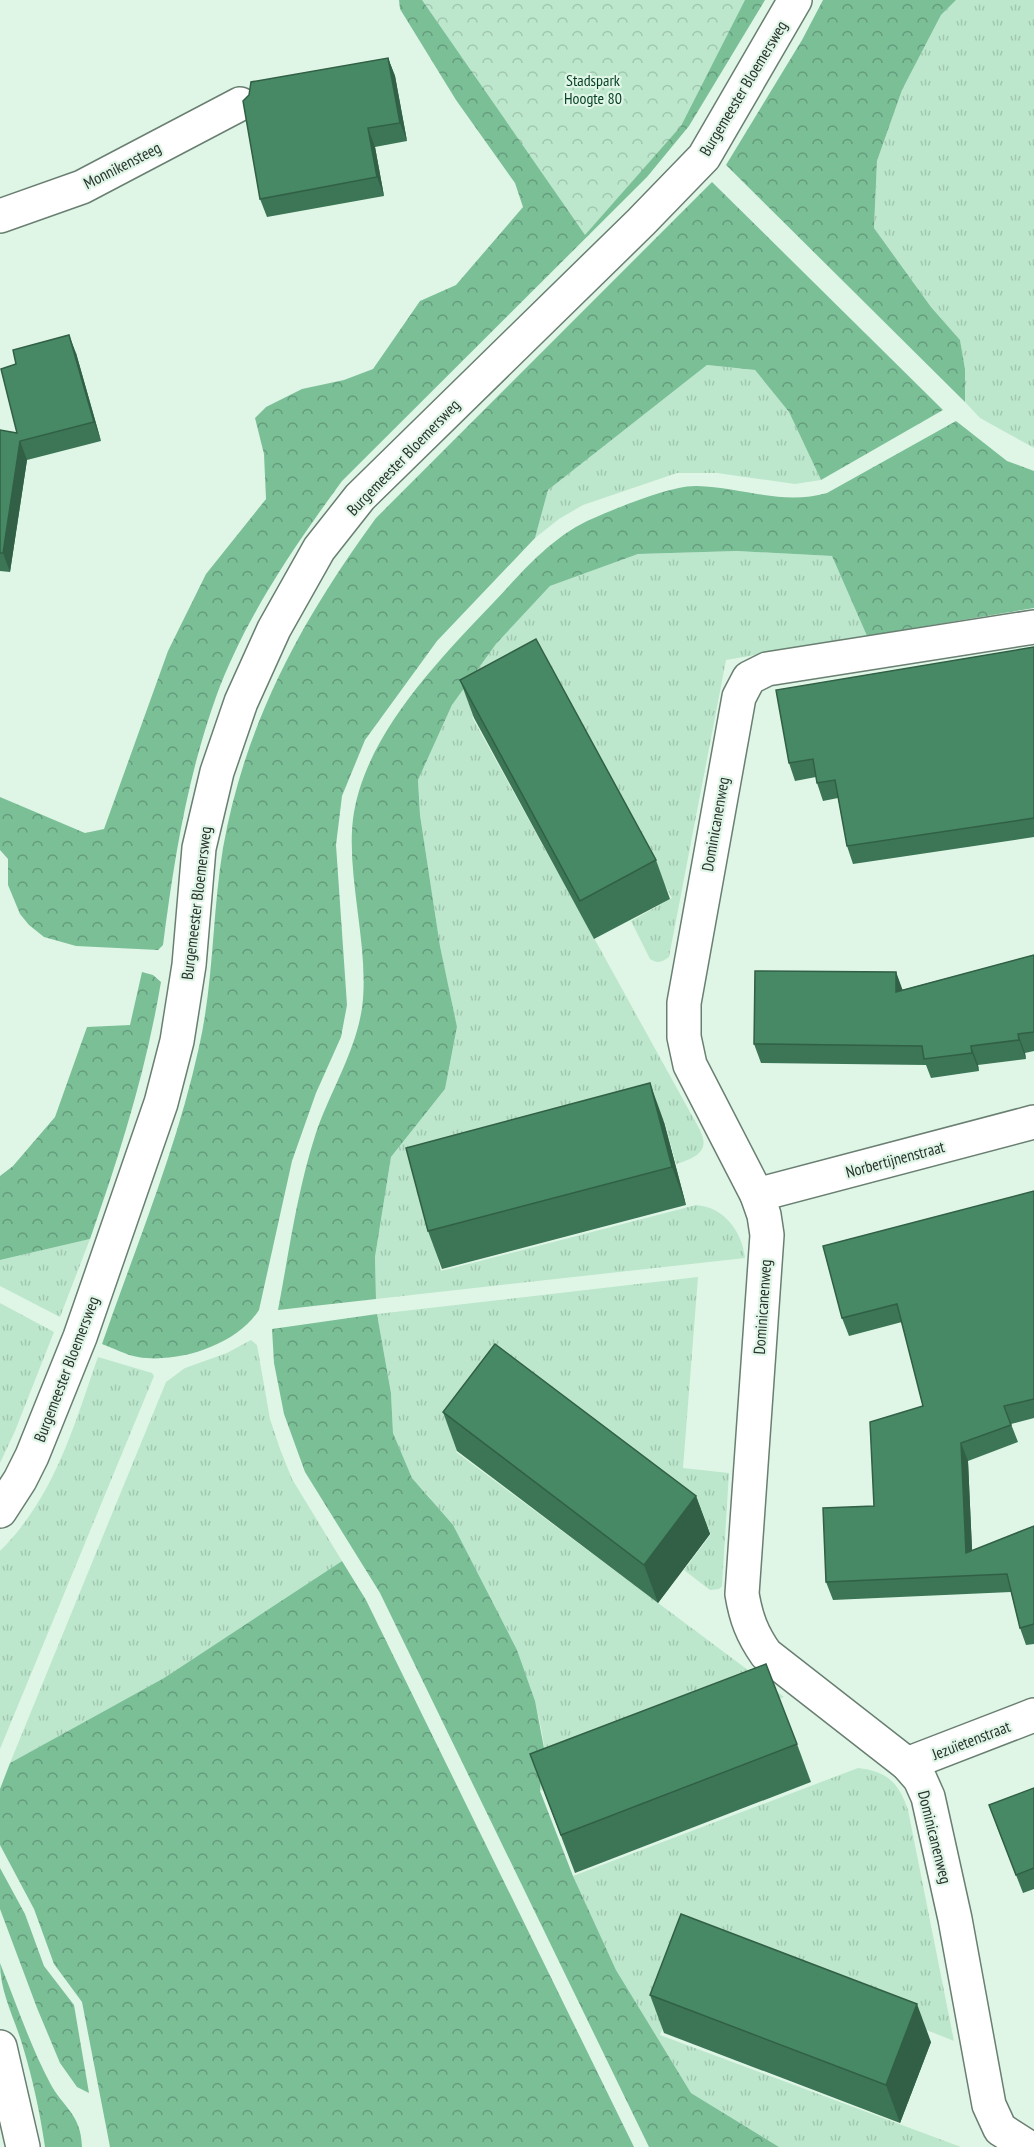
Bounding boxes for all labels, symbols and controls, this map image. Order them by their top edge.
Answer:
street label: Burgemeester Bloemersweg [695,17,791,159]
park label: Stadspark Hoogte 80 [564,70,622,108]
street label: Monnikensteeg [80,137,164,193]
street label: Burgemeester Bloemersweg [342,395,464,519]
street label: Dominicanenweg [697,775,733,873]
street label: Burgemeester Bloemersweg [177,825,215,981]
street label: Norbertijnenstraat [843,1136,947,1182]
street label: Dominicanenweg [749,1259,775,1355]
street label: Burgemeester Bloemersweg [29,1293,103,1445]
street label: Jezuïetenstraat [928,1716,1014,1764]
street label: Dominicanenweg [914,1788,956,1886]

